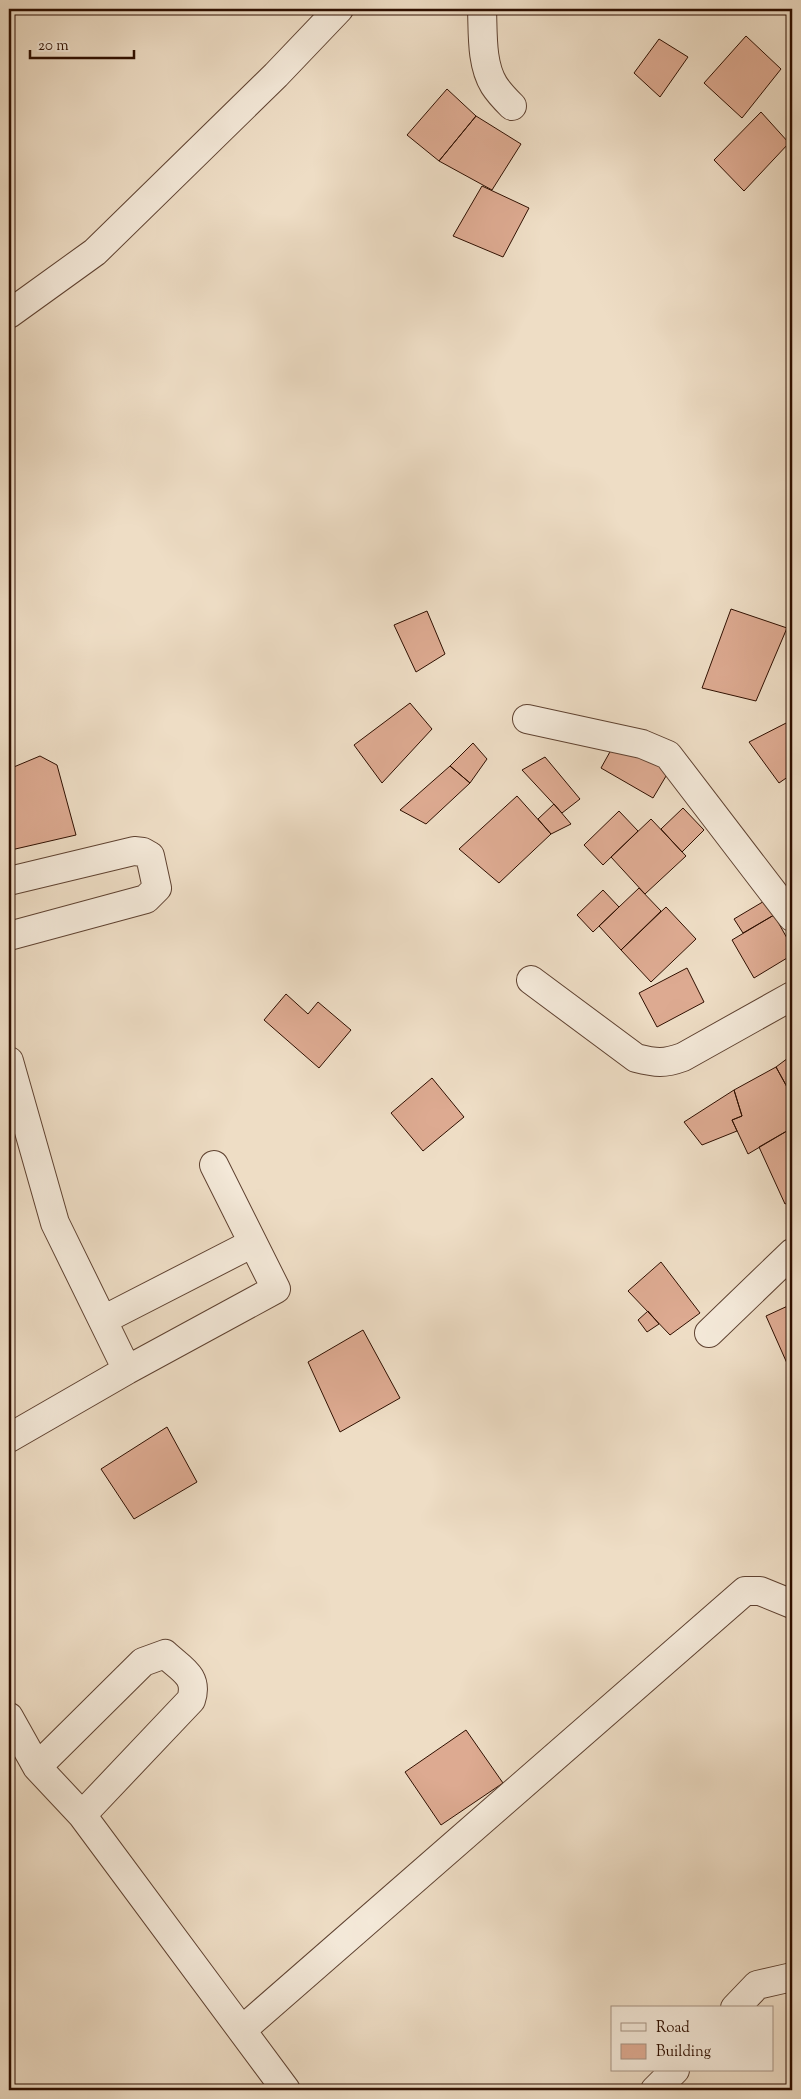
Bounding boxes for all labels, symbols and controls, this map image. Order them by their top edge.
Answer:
scale bar [30,28,134,60]
text: 20 m [38,36,69,57]
legend [611,2006,774,2072]
text: Road [656,2018,690,2039]
text: Building [656,2042,711,2063]

